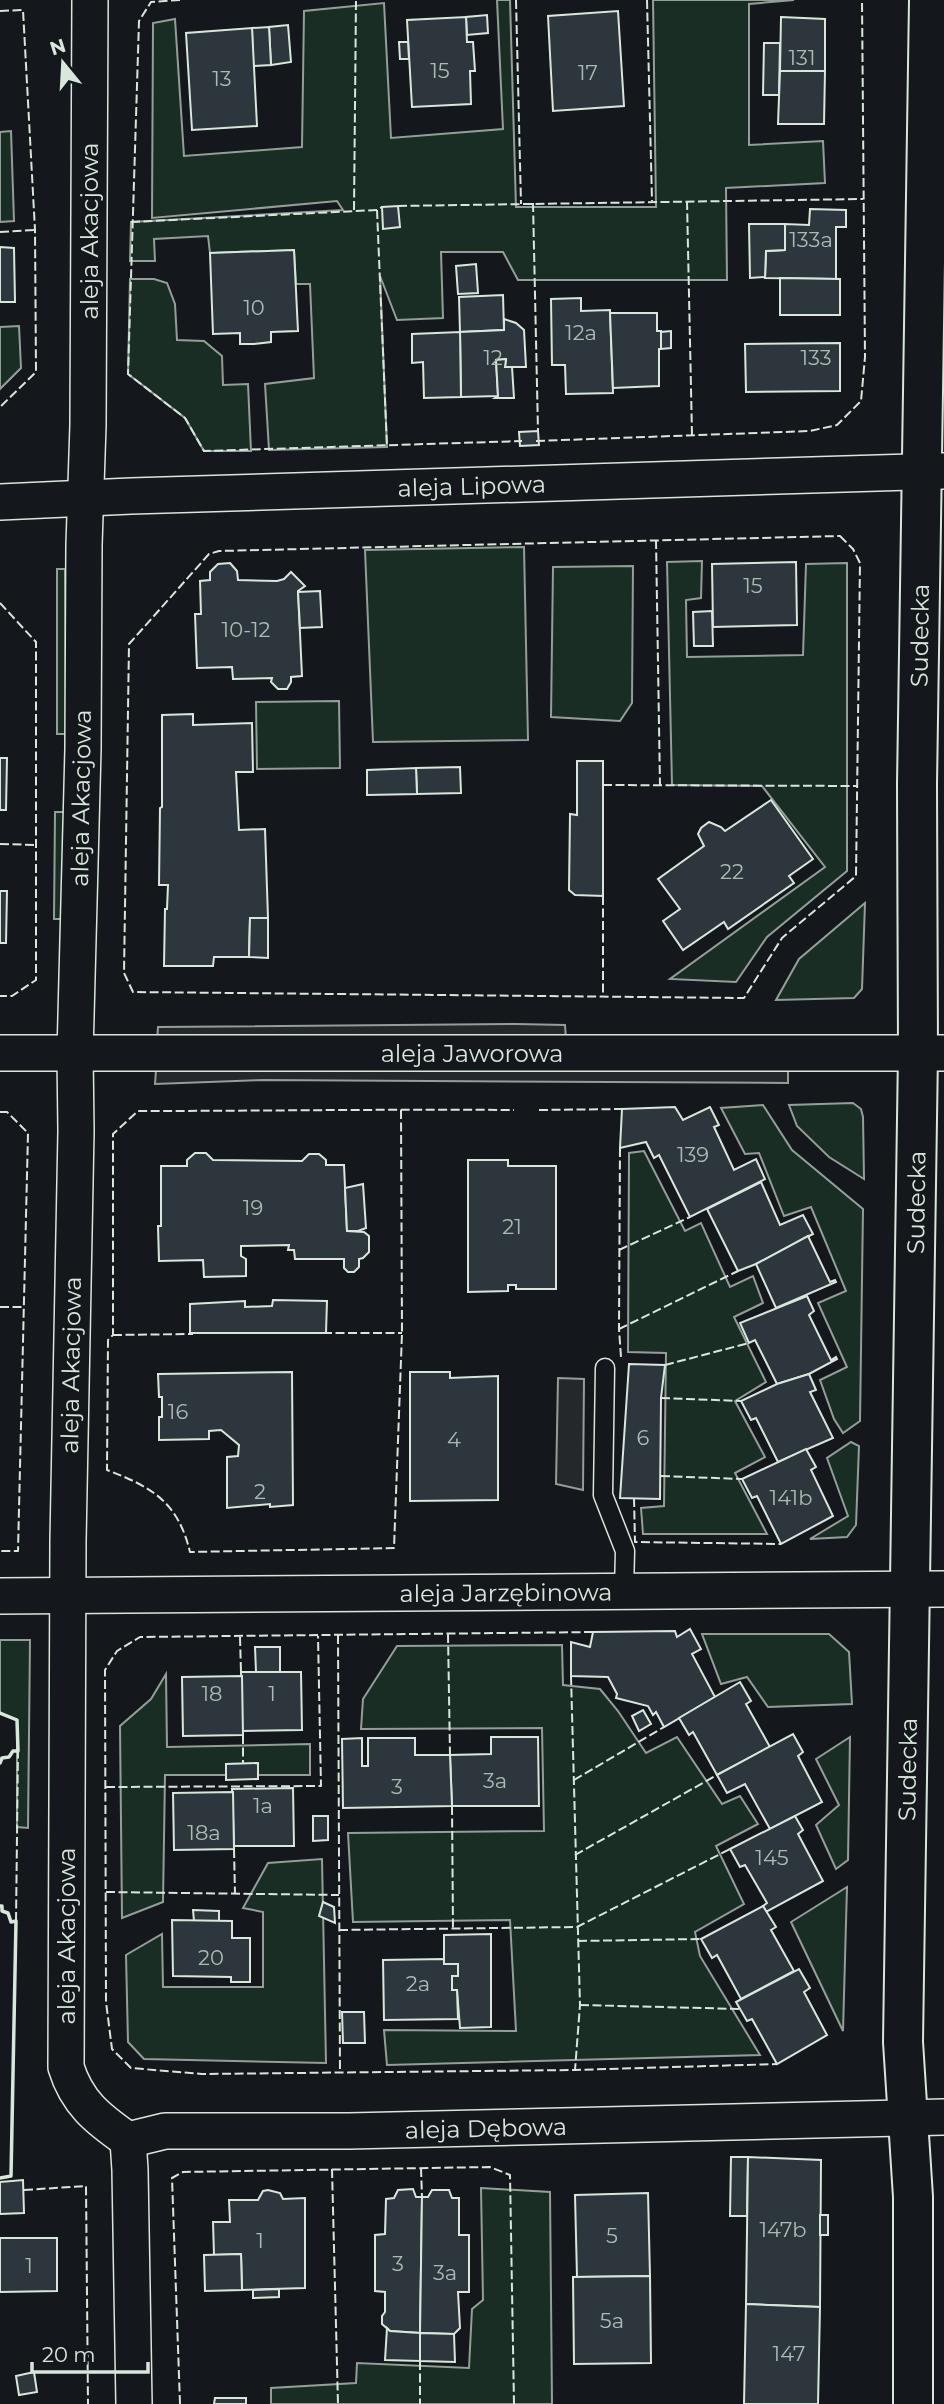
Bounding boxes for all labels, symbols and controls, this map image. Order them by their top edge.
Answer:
north arrow [28,28,98,98]
text: N [47,34,69,61]
house number: 131 [788,45,816,70]
house number: 15 [430,58,450,83]
house number: 17 [578,60,598,85]
house number: 13 [212,66,232,91]
street label: aleja Akacjowa [75,142,104,320]
house number: 133a [789,227,833,252]
house number: 10 [243,295,265,320]
house number: 12a [565,320,597,345]
house number: 12 [483,345,503,370]
house number: 133 [800,345,832,370]
street label: aleja Lipowa [397,469,546,502]
house number: 15 [743,573,763,598]
street label: Sudecka [904,584,935,687]
house number: 10-12 [222,617,270,642]
street label: aleja Akacjowa [65,709,97,887]
house number: 22 [720,859,744,884]
street label: aleja Jaworowa [381,1039,563,1068]
house number: 139 [677,1142,709,1167]
street label: Sudecka [900,1151,931,1254]
house number: 19 [243,1195,263,1220]
house number: 21 [502,1214,522,1239]
street label: aleja Akacjowa [55,1276,87,1454]
house number: 16 [168,1399,188,1424]
house number: 6 [637,1425,650,1450]
house number: 4 [447,1427,461,1452]
house number: 2 [254,1479,266,1504]
house number: 141b [770,1485,812,1510]
street label: aleja Jarzębinowa [399,1577,613,1608]
house number: 18 [202,1681,222,1706]
house number: 1 [268,1681,276,1706]
street label: Sudecka [892,1717,922,1821]
house number: 3a [483,1768,507,1793]
house number: 3 [391,1774,403,1799]
house number: 1a [253,1793,273,1818]
house number: 18a [187,1820,221,1845]
house number: 145 [755,1845,789,1870]
street label: aleja Akacjowa [52,1847,81,2025]
house number: 20 [198,1945,224,1970]
house number: 2a [406,1971,430,1996]
street label: aleja Dębowa [404,2111,567,2144]
house number: 147b [759,2217,807,2242]
house number: 5 [606,2223,618,2248]
house number: 1 [256,2228,264,2253]
house number: 3 [392,2251,404,2276]
house number: 1 [25,2253,33,2278]
house number: 3a [433,2260,457,2285]
house number: 5a [600,2308,624,2333]
scale bar [32,2330,147,2374]
house number: 147 [773,2341,805,2366]
text: 20 m [42,2342,96,2367]

